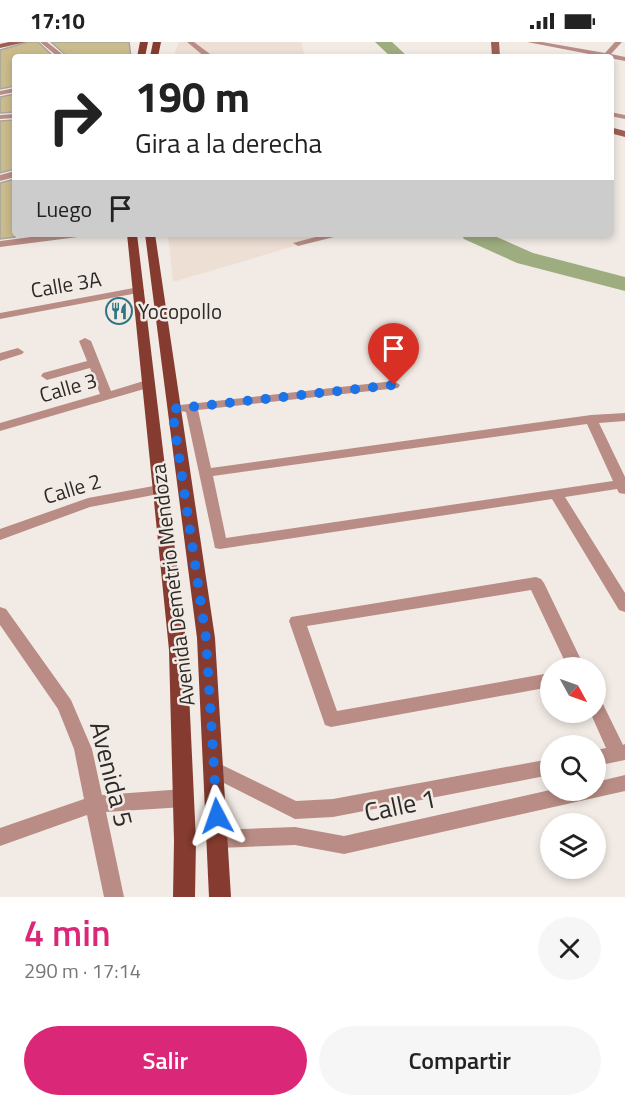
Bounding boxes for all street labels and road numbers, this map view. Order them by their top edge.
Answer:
street label: Calle 3A [28,262,104,306]
street label: Calle 3 [35,364,101,410]
street label: Avenida Demetrio Mendoza [141,462,203,708]
street label: Calle 2 [39,464,105,512]
street label: Avenida 5 [80,717,144,831]
street label: Calle 1 [360,778,440,832]

